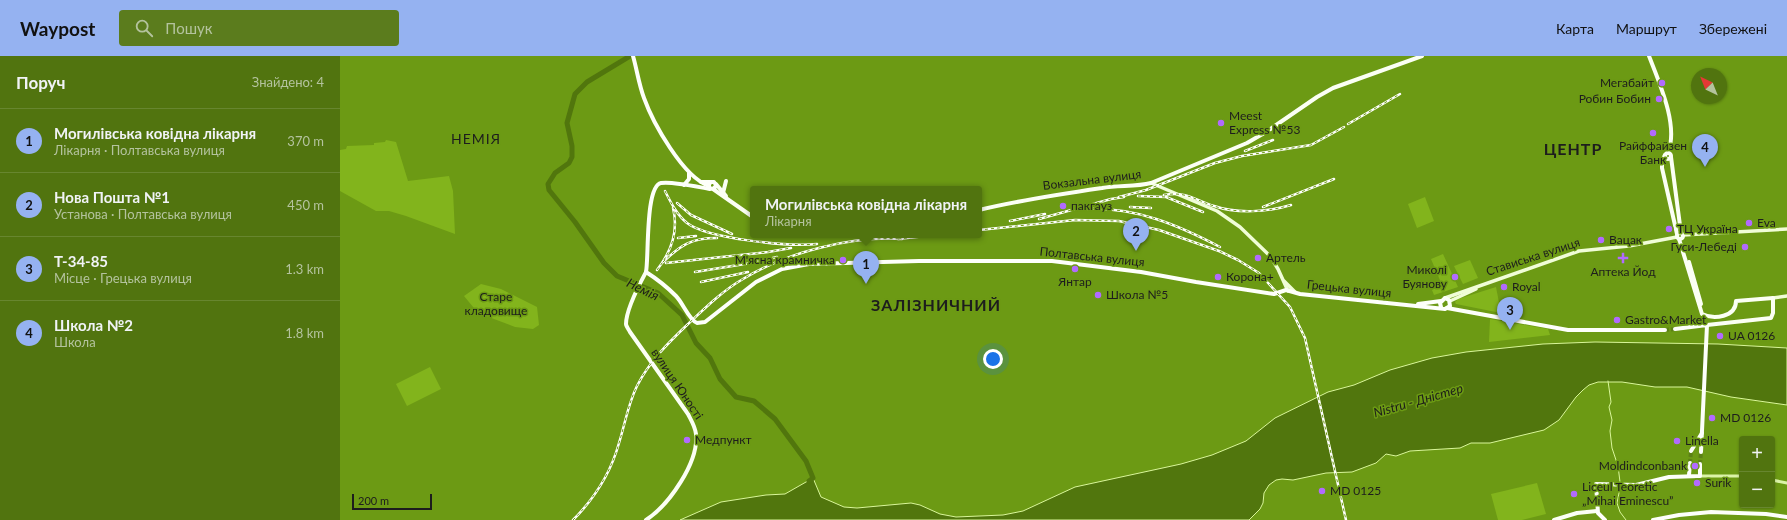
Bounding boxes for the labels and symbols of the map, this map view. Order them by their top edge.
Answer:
north arrow [1691,68,1727,104]
place label: Мегабайт [1600,75,1654,90]
marker: Мегабайт [1657,78,1667,88]
place label: Робин Бобин [1579,91,1651,106]
marker: Робин Бобин [1654,94,1664,104]
place label: Meest Express №53 [1229,108,1300,137]
marker: Meest Express №53 [1216,118,1226,128]
marker: Райффайзен Банк [1648,128,1658,138]
district label: НЕМІЯ [451,130,501,147]
pin: 4 [1692,134,1718,167]
place label: Райффайзен Банк [1619,138,1687,167]
district label: ЦЕНТР [1544,139,1602,158]
street label: Вокзальна вулиця [1042,166,1142,193]
place label: пакгауз [1071,198,1112,213]
marker: пакгауз [1058,201,1068,211]
place label: Eva [1757,215,1776,230]
pin: 2 [1123,218,1149,251]
marker: Eva [1744,218,1754,228]
place label: ТЦ Україна [1677,221,1738,236]
marker: ТЦ Україна [1664,224,1674,234]
place label: Вацак [1609,232,1643,247]
street label: Стависька вулиця [1484,234,1582,279]
marker: Вацак [1596,235,1606,245]
place label: Гуси-Лебеді [1671,239,1737,254]
marker: Гуси-Лебеді [1740,242,1750,252]
street label: Полтавська вулиця [1039,244,1145,269]
place label: Артель [1266,250,1306,265]
pin: 1 [853,251,879,284]
place label: М'ясна крамничка [735,252,835,267]
marker: Артель [1253,253,1263,263]
marker: Аптека Йод [1618,253,1628,263]
marker: М'ясна крамничка [838,255,848,265]
place label: Миколі Буянову [1402,262,1448,291]
marker: Янтар [1070,264,1080,274]
place label: Аптека Йод [1590,264,1656,279]
place label: Корона+ [1226,269,1274,284]
marker: Корона+ [1213,272,1223,282]
marker: Миколі Буянову [1450,272,1460,282]
water label: Немія [624,274,662,304]
place label: Янтар [1057,274,1092,289]
street label: Грецька вулиця [1306,277,1392,300]
place label: Royal [1512,279,1541,294]
marker: Royal [1499,282,1509,292]
place label: Школа №5 [1106,287,1168,302]
park label: Старе кладовище [465,289,527,318]
marker: Школа №5 [1093,290,1103,300]
district label: ЗАЛІЗНИЧНИЙ [871,295,1001,314]
pin: 3 [1497,297,1523,330]
place label: Gastro&Market [1625,312,1707,327]
marker: Gastro&Market [1612,315,1622,325]
place label: UA 0126 [1728,328,1775,343]
marker: UA 0126 [1715,331,1725,341]
street label: вулиця Юності [648,345,707,422]
your location [983,349,1003,369]
water label: Nistru - Дністер [1371,380,1465,420]
place label: MD 0126 [1720,410,1771,425]
marker: MD 0126 [1707,413,1717,423]
place label: Медпункт [695,432,752,447]
place label: Linella [1685,433,1719,448]
marker: Медпункт [682,435,692,445]
marker: Linella [1672,436,1682,446]
place label: Moldindconbank [1599,458,1688,473]
marker: Moldindconbank [1690,461,1700,471]
place label: Surik [1705,475,1732,490]
marker: Surik [1692,478,1702,488]
place label: Liceul Teoretic „Mihai Eminescu” [1582,479,1674,508]
place label: MD 0125 [1330,483,1381,498]
marker: MD 0125 [1317,486,1327,496]
marker: Liceul Teoretic „Mihai Eminescu” [1569,489,1579,499]
scale bar [352,492,432,511]

